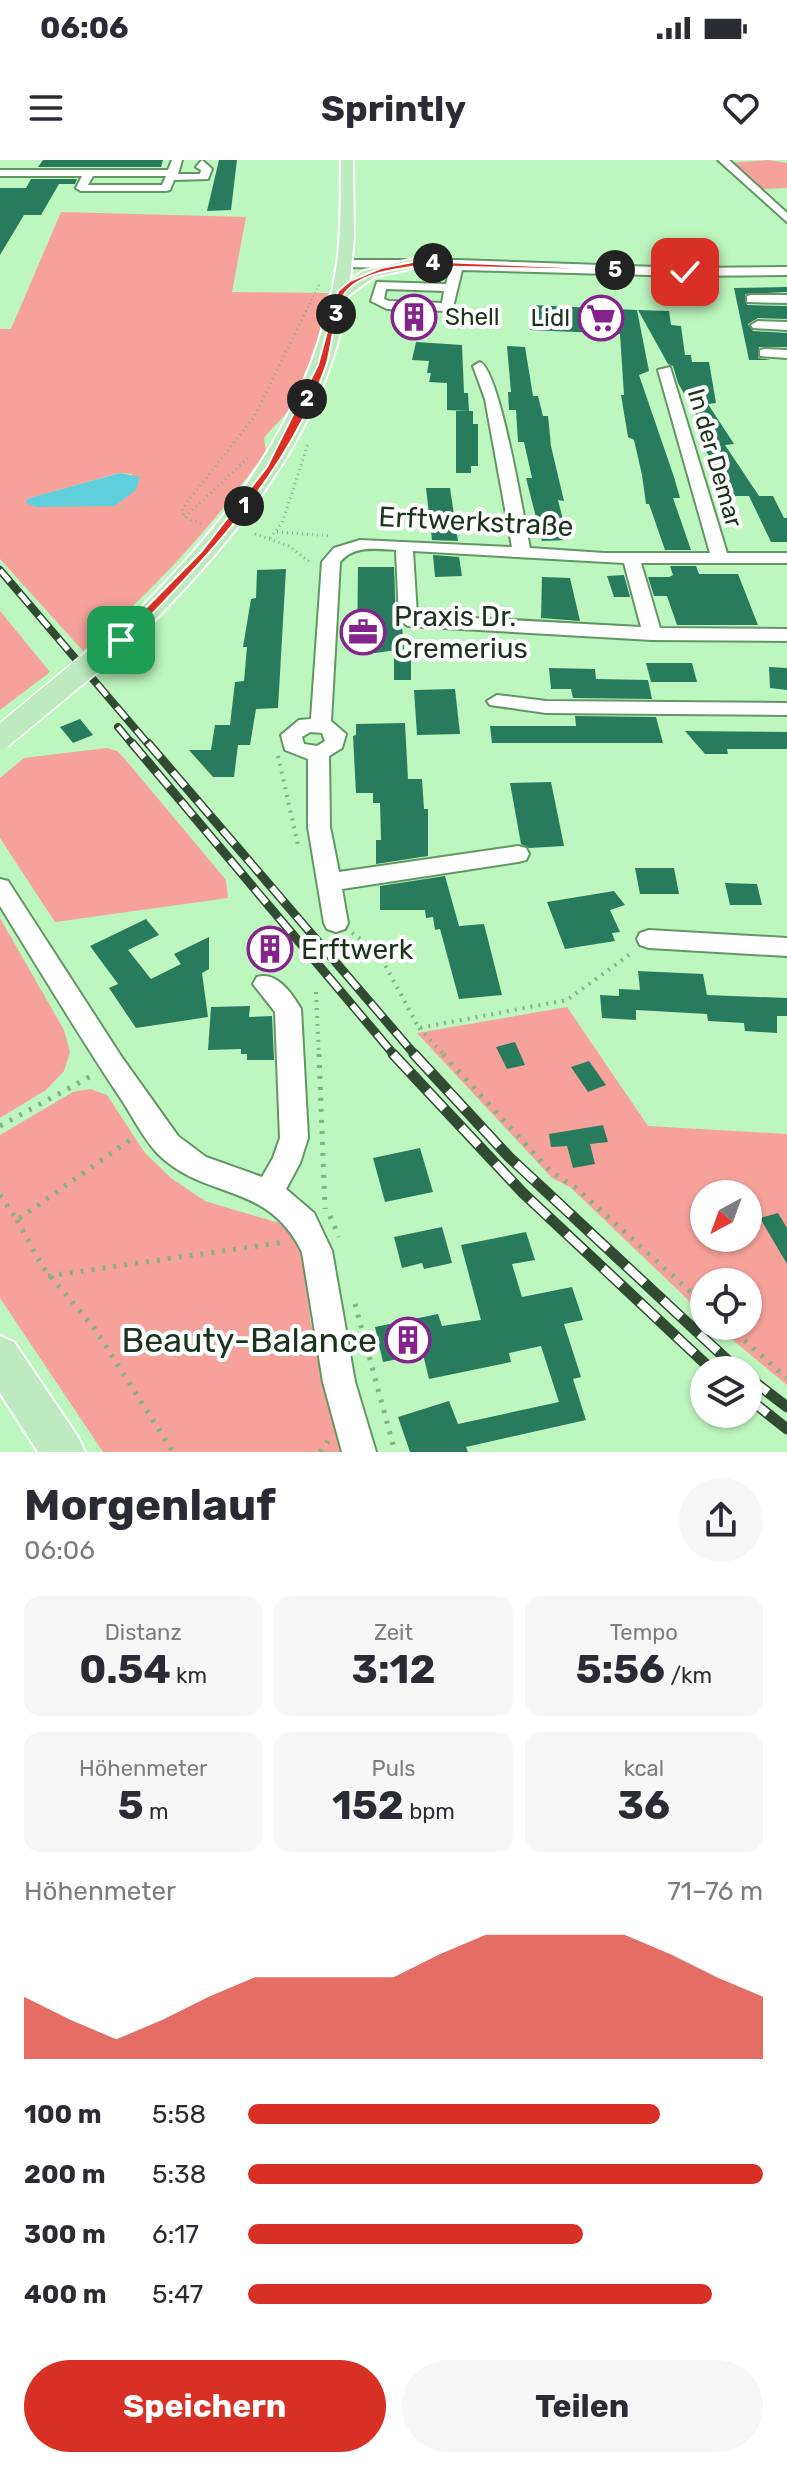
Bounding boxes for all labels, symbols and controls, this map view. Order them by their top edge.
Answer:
text: 06:06 [40,10,129,46]
icon: menu [24,86,68,130]
icon: heart [719,86,763,130]
text: Sprintly [321,87,466,130]
pin [651,238,719,306]
pin: 4 [413,243,453,283]
text: 4 [425,249,441,276]
pin: 5 [595,250,635,290]
icon: check [663,250,707,294]
text: 5 [608,256,622,283]
building icon: Shell [390,293,438,341]
pin: 3 [316,294,356,334]
supermarket icon: Lidl [577,294,625,342]
text: 3 [329,300,343,327]
place label: Shell [445,303,500,331]
place label: Lidl [531,304,570,332]
pin: 2 [287,379,327,419]
text: 2 [300,385,314,412]
street label: In der Demar [682,385,748,531]
pin: 1 [224,486,264,526]
text: 1 [239,492,249,519]
street label: Erftwerkstraße [378,500,574,543]
place label: Praxis Dr. Cremerius [394,600,528,665]
pin [87,606,155,674]
office icon: Praxis Dr. Cremerius [339,608,387,656]
icon: arrive [99,618,143,662]
building icon: Erftwerk [246,925,294,973]
place label: Erftwerk [301,933,414,966]
north arrow [690,1180,762,1252]
map controls [690,1180,762,1428]
button: locate [690,1268,762,1340]
building icon: Beauty-Balance [384,1316,432,1364]
place label: Beauty-Balance [122,1320,377,1361]
button: layers [690,1356,762,1428]
button: share [679,1478,763,1562]
text: Morgenlauf [24,1479,276,1531]
text: 06:06 [24,1535,95,1566]
text: Distanz [105,1619,182,1646]
text: Zeit [374,1619,413,1646]
text: Tempo [610,1619,678,1646]
text: 0.54 [79,1646,171,1693]
text: 3:12 [352,1646,435,1693]
text: 5:56 [576,1646,665,1693]
text: km [171,1662,207,1689]
text: /km [665,1662,712,1689]
text: Höhenmeter [79,1755,207,1782]
text: Puls [372,1755,415,1782]
text: kcal [624,1755,664,1782]
text: 5 [118,1782,144,1829]
text: 152 [332,1782,404,1829]
text: 36 [618,1782,670,1829]
text: m [144,1798,169,1825]
text: bpm [404,1798,455,1825]
text: Höhenmeter [24,1876,176,1907]
text: 71–76 m [667,1876,763,1907]
text: 100 m [24,2099,102,2130]
text: 5:58 [152,2099,206,2130]
text: 200 m [24,2159,106,2190]
text: 5:38 [152,2159,206,2190]
text: 300 m [24,2219,106,2250]
text: 6:17 [152,2219,199,2250]
text: 400 m [24,2279,106,2310]
text: 5:47 [152,2279,203,2310]
button: Speichern [24,2360,386,2452]
button: Teilen [402,2360,763,2452]

